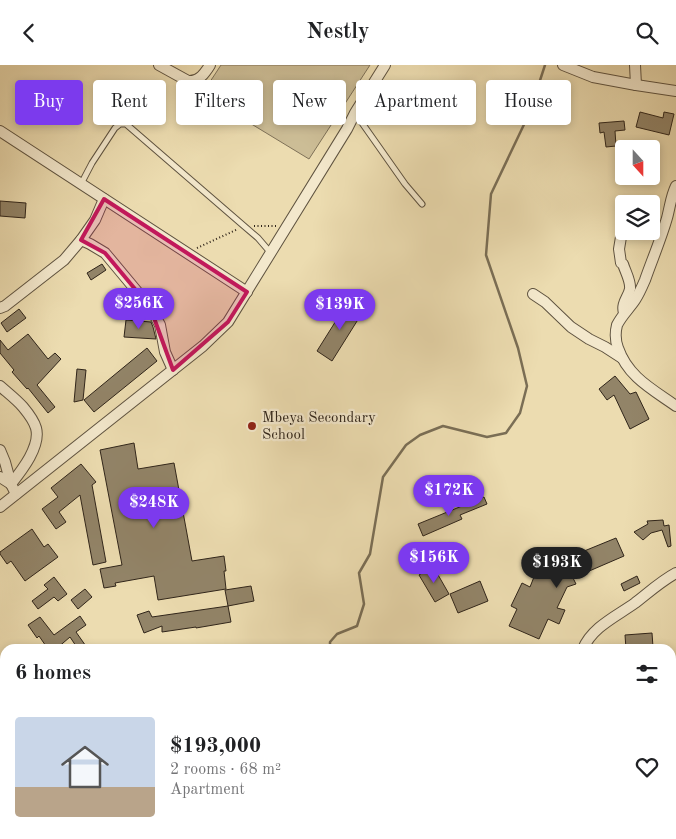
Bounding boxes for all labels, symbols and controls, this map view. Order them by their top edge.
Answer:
icon: back [15,19,43,47]
icon: search [633,19,661,47]
text: Nestly [307,21,369,43]
chip: Buy [15,80,83,125]
chip: Rent [93,80,166,125]
chip: Filters [176,80,263,125]
chip: New [273,80,346,125]
chip: Apartment [356,80,476,125]
chip: House [486,80,571,125]
north arrow [615,140,660,185]
map controls [615,140,660,240]
button: layers [615,195,660,240]
pin: $256K [104,287,174,330]
pin: $139K [305,289,375,331]
text: $256K [114,296,164,312]
text: $139K [315,297,365,313]
place label: Mbeya Secondary School [262,411,376,443]
marker: Mbeya Secondary School [246,420,258,432]
pin: $172K [414,475,484,517]
text: $172K [424,483,474,499]
pin: $248K [119,487,189,529]
text: $248K [129,495,179,511]
pin: $156K [399,541,469,584]
pin: $193K [522,547,592,589]
text: $156K [409,550,459,566]
text: $193K [532,555,582,571]
icon: filters [633,660,661,688]
text: 6 homes [15,663,91,684]
text: $193,000 [170,736,261,757]
icon: home [55,737,115,797]
icon: heart [633,753,661,781]
text: 2 rooms · 68 m² [170,762,281,778]
text: Apartment [170,782,245,798]

